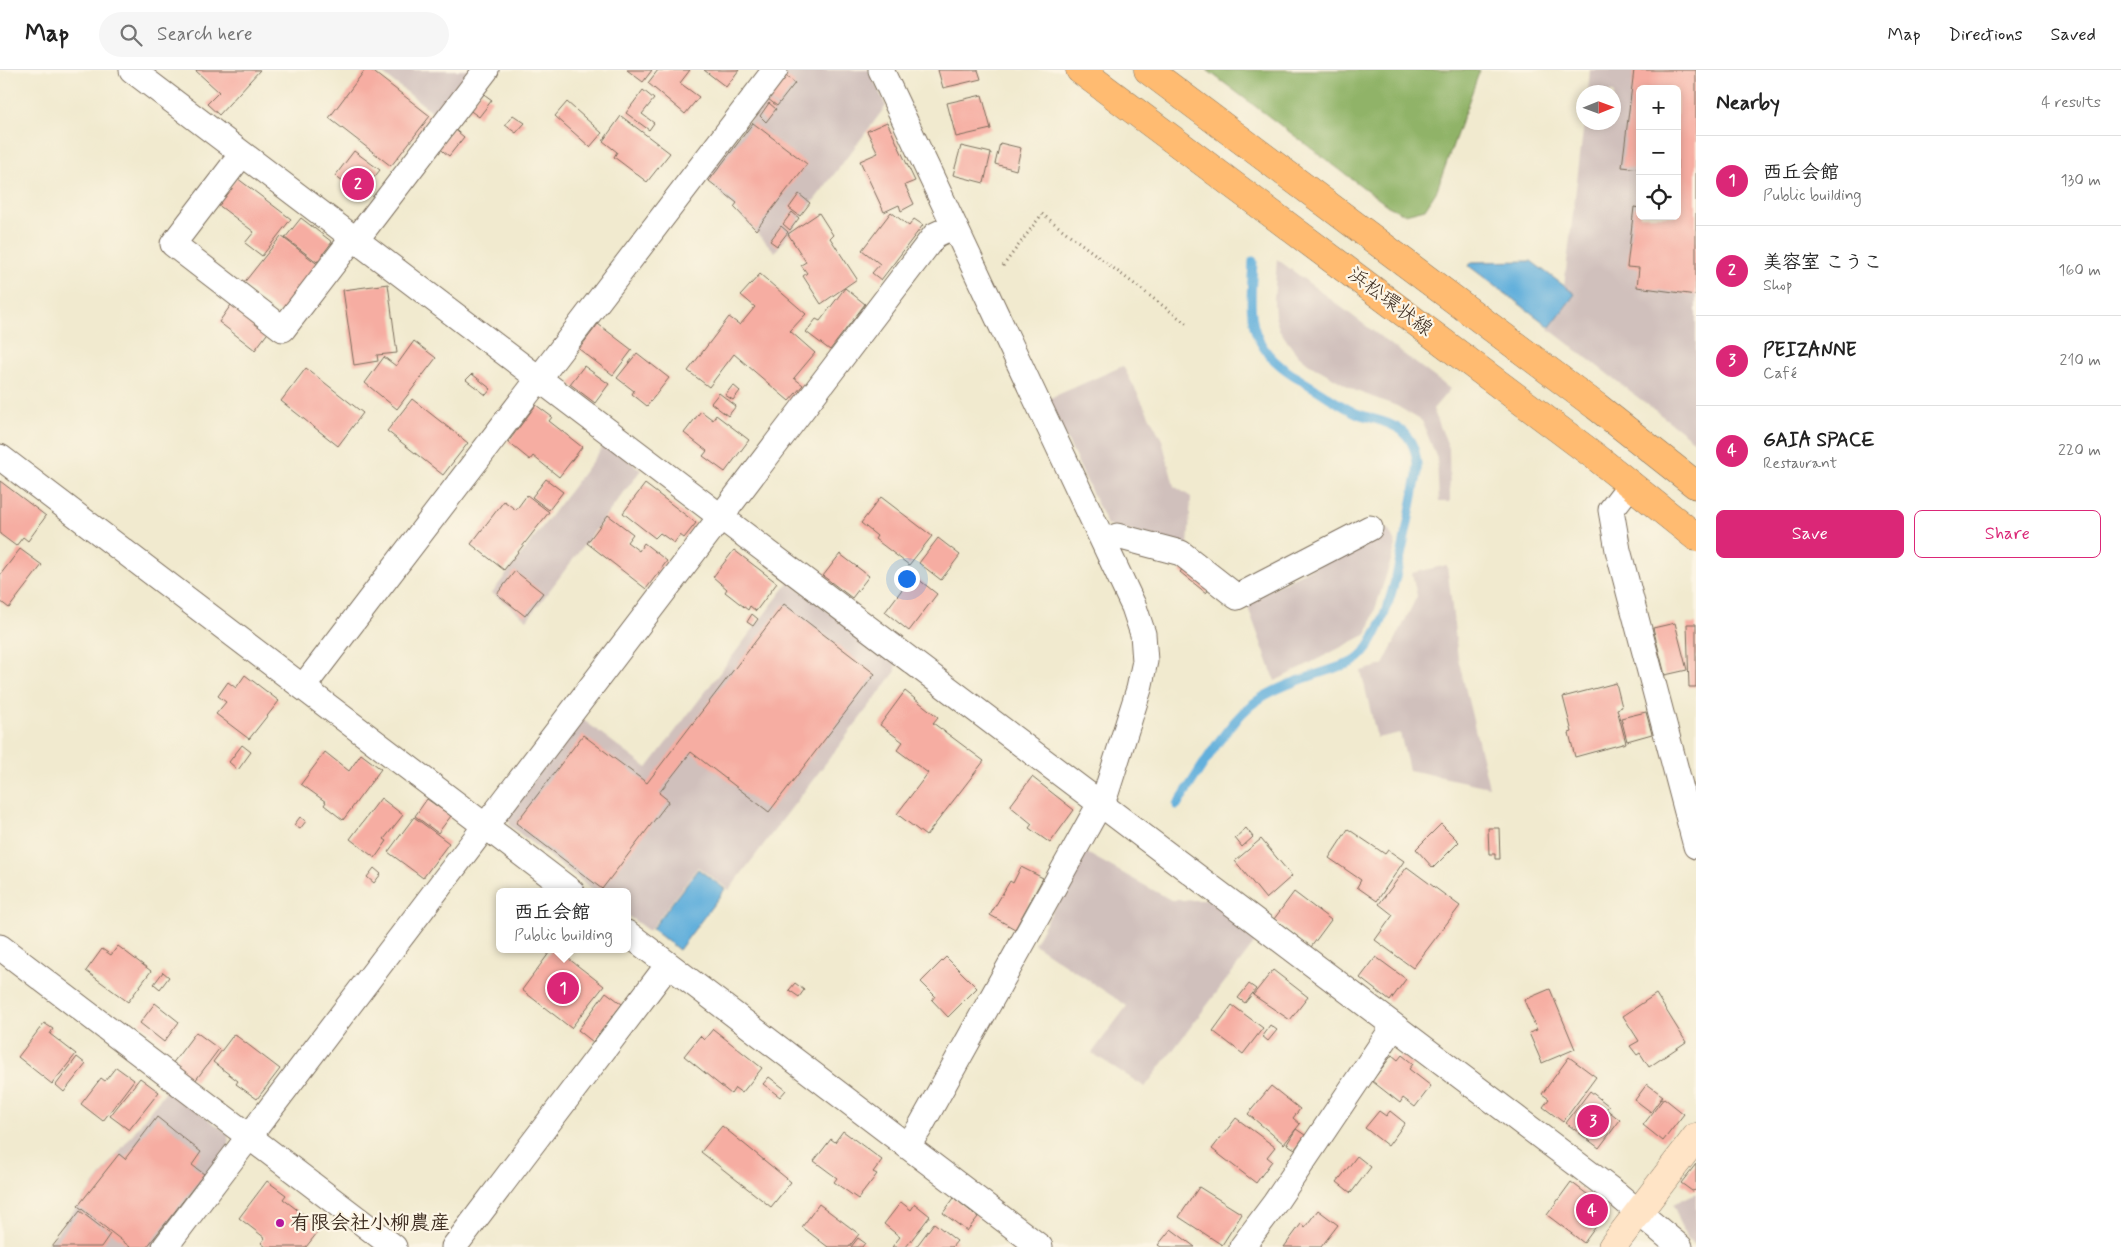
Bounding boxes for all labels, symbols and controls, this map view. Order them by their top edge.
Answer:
search box [99,12,449,57]
text: Map [25,19,69,50]
icon: search [117,21,145,49]
text: Search here [157,22,253,47]
text: Map [1888,23,1921,47]
text: Directions [1949,23,2023,47]
text: Saved [2051,23,2096,47]
north arrow [1576,85,1621,130]
map controls [1636,85,1681,220]
button: + [1636,85,1681,130]
text: Nearby [1716,89,1780,117]
text: 4 results [2041,92,2101,113]
button: − [1636,130,1681,175]
text: 西丘会館 [1763,160,1839,185]
pin: 2 [342,165,374,203]
text: 1 [1728,170,1736,191]
text: 130 m [2060,170,2101,191]
button: locate [1636,175,1681,220]
text: Public building [1763,185,1862,206]
text: 美容室 こうこ [1763,250,1882,275]
text: 2 [1728,260,1736,281]
text: 160 m [2058,260,2101,281]
street label: 浜松環状線 [1342,261,1438,343]
text: Shop [1763,275,1792,296]
text: PEIZANNE [1763,338,1857,363]
text: 3 [1728,350,1736,371]
text: 210 m [2060,350,2101,371]
text: Café [1763,363,1797,384]
text: GAIA SPACE [1763,428,1874,453]
text: 4 [1727,440,1737,461]
text: 220 m [2058,440,2101,461]
text: Restaurant [1763,453,1837,474]
button: Save [1716,510,1904,558]
button: Share [1914,510,2101,558]
your location [894,566,920,592]
popup [496,888,631,953]
text: 西丘会館 [514,900,590,925]
text: Public building [514,925,613,946]
pin: 1 [547,969,579,1007]
pin: 3 [1577,1102,1609,1140]
pin: 4 [1576,1191,1608,1229]
place label: 有限会社小柳農産 [290,1210,450,1237]
marker: 有限会社小柳農産 [274,1217,286,1229]

